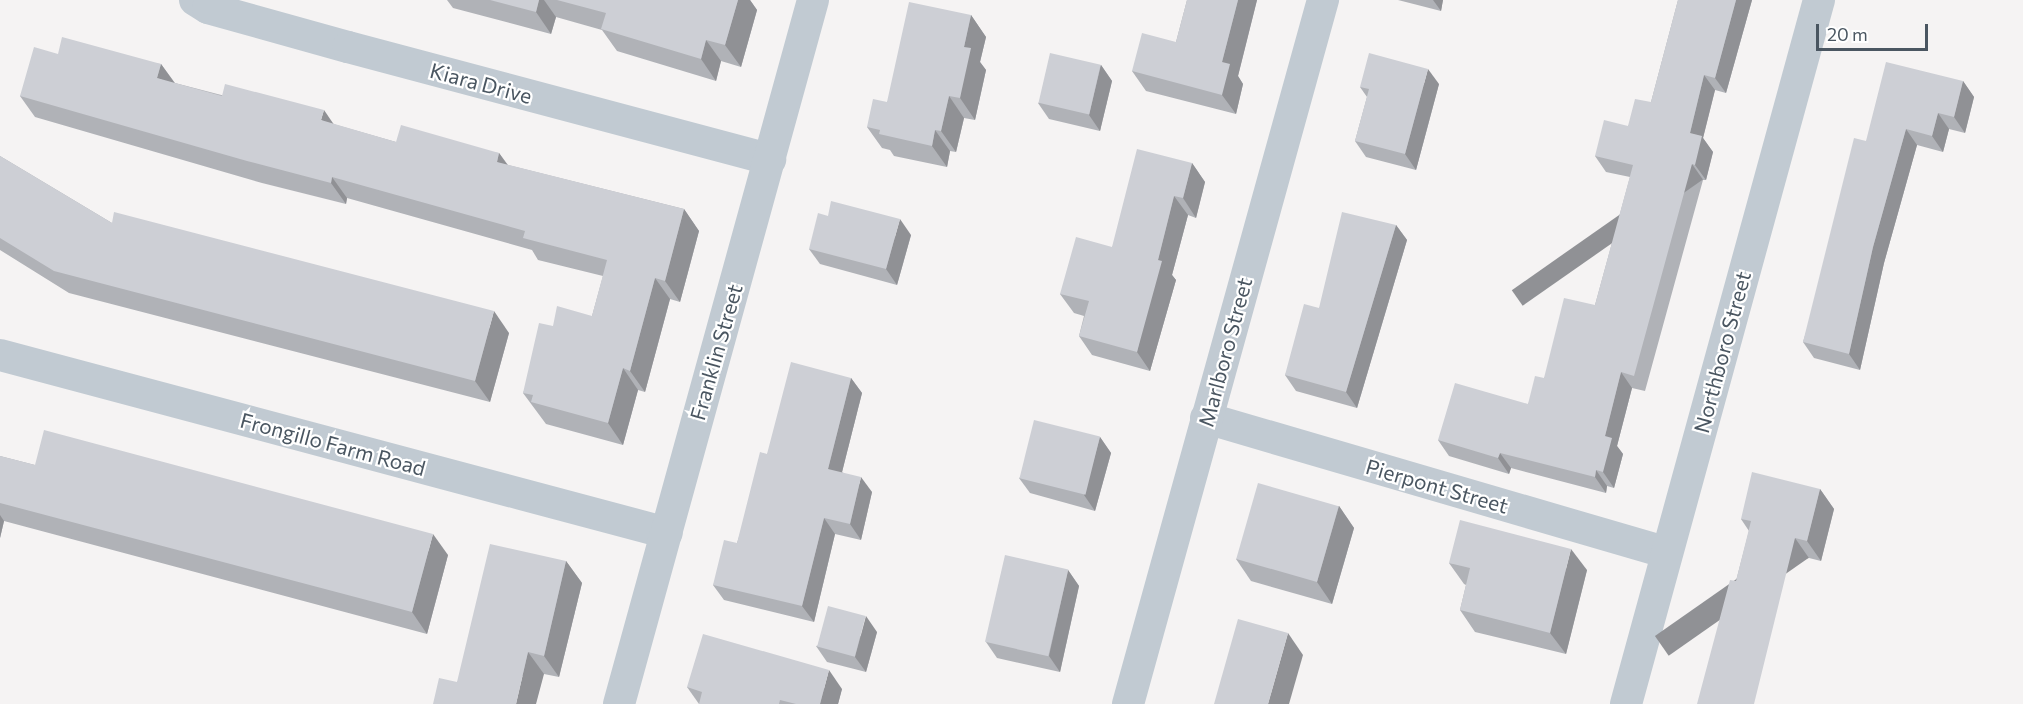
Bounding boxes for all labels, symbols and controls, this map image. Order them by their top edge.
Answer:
scale bar [1819,12,1932,50]
text: 20 m [1827,23,1868,45]
street label: Kiara Drive [427,57,535,109]
street label: Northboro Street [1688,268,1756,436]
street label: Marlboro Street [1193,275,1257,429]
street label: Franklin Street [685,281,747,423]
street label: Frongillo Farm Road [238,407,428,481]
street label: Pierpont Street [1363,454,1511,518]

